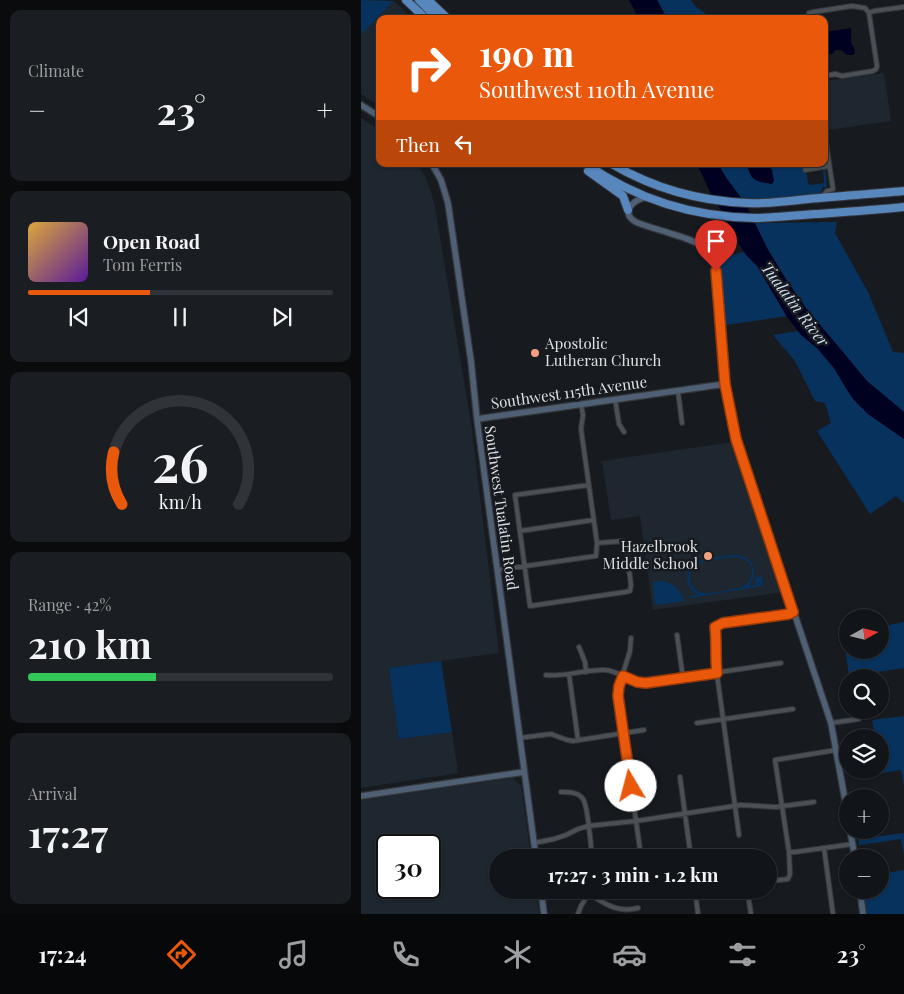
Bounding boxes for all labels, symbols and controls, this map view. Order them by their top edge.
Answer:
text: 190 m [479,29,574,76]
icon: right [396,35,461,100]
text: Climate [28,60,84,81]
text: Southwest 110th Avenue [479,74,714,104]
text: 23° [157,84,206,135]
text: − [28,91,46,128]
text: + [317,91,333,128]
icon: left [450,130,478,158]
text: Then [396,131,440,157]
pin [695,220,737,271]
icon: arrive [702,227,730,255]
text: Open Road [103,228,200,254]
text: Tom Ferris [103,254,182,275]
water label: Tualatin River [757,257,835,351]
icon: previous [65,303,93,331]
icon: pause [166,303,194,331]
icon: next [268,303,296,331]
place label: Apostolic Lutheran Church [544,333,662,370]
marker: Apostolic Lutheran Church [529,347,541,359]
street label: Southwest 115th Avenue [489,371,648,413]
street label: Southwest Tualatin Road [481,424,523,592]
text: 26 [152,427,209,496]
text: km/h [159,490,202,513]
place label: Hazelbrook Middle School [603,536,699,573]
marker: Hazelbrook Middle School [702,550,714,562]
text: Range · 42% [28,594,111,615]
north arrow [839,609,889,659]
map controls [839,609,889,899]
text: 210 km [28,618,152,669]
button: search [839,669,889,719]
button: layers [839,729,889,779]
position arrow [604,759,656,811]
text: Arrival [28,783,77,804]
button: + [839,789,889,839]
text: 17:27 [28,807,108,858]
speed limit sign: 30 [376,834,441,899]
button: − [839,849,889,899]
text: 17:27 · 3 min · 1.2 km [548,861,718,887]
icon: directions [164,937,199,972]
icon: music [276,937,311,972]
icon: phone [388,937,423,972]
icon: climate [500,937,535,972]
icon: car [612,937,647,972]
icon: filters [725,937,760,972]
text: 17:24 [39,939,87,969]
text: 23° [837,939,865,969]

